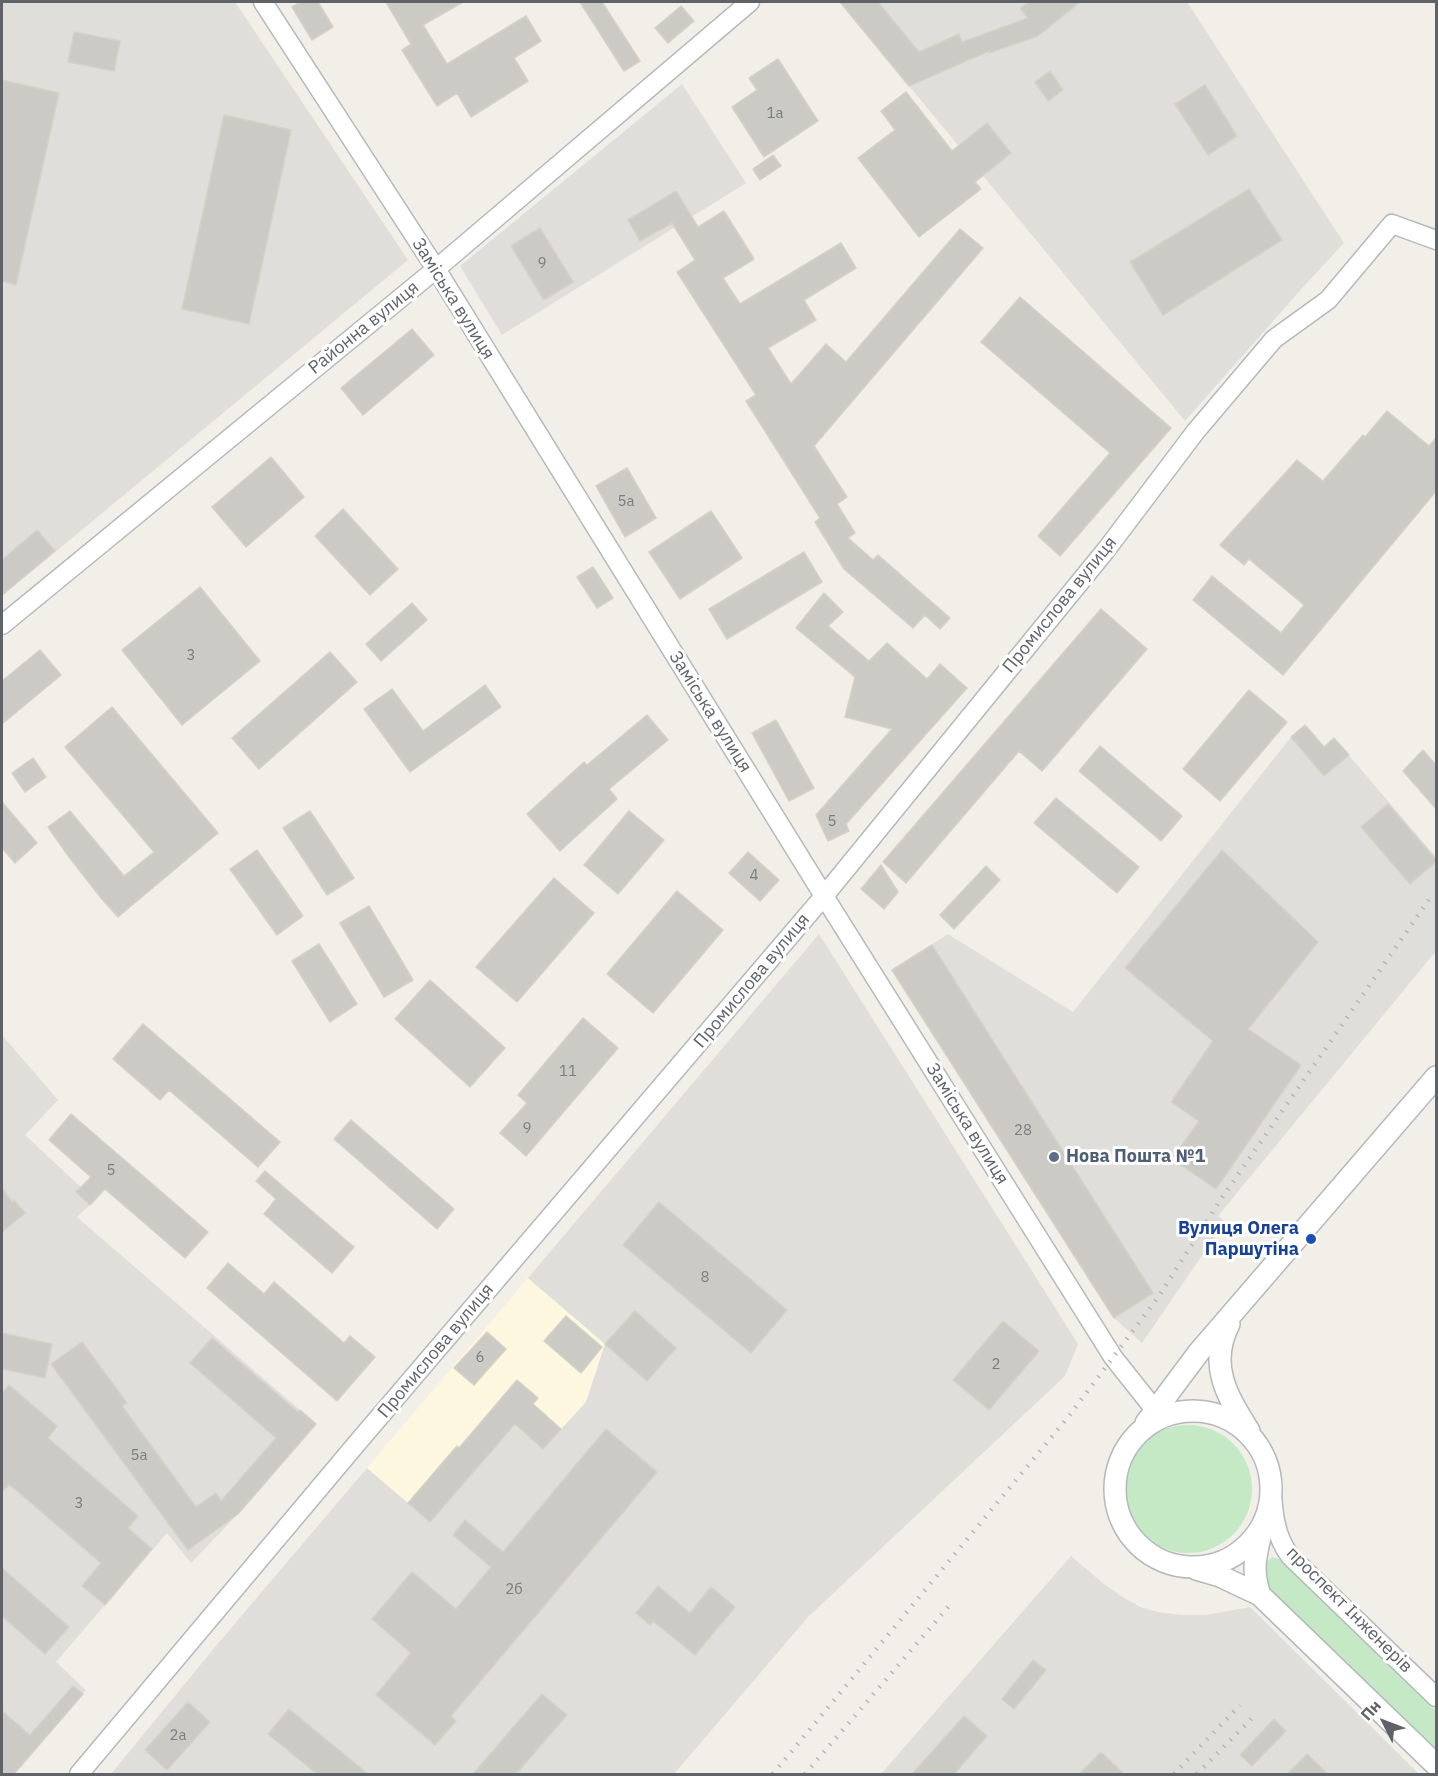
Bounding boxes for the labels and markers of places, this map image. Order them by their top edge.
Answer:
place label: Нова Пошта №1 [1066,1146,1205,1168]
marker: Нова Пошта №1 [1047,1150,1061,1164]
place label: Вулиця Олега Паршутіна [1178,1218,1299,1260]
marker: Вулиця Олега Паршутіна [1304,1232,1318,1246]

